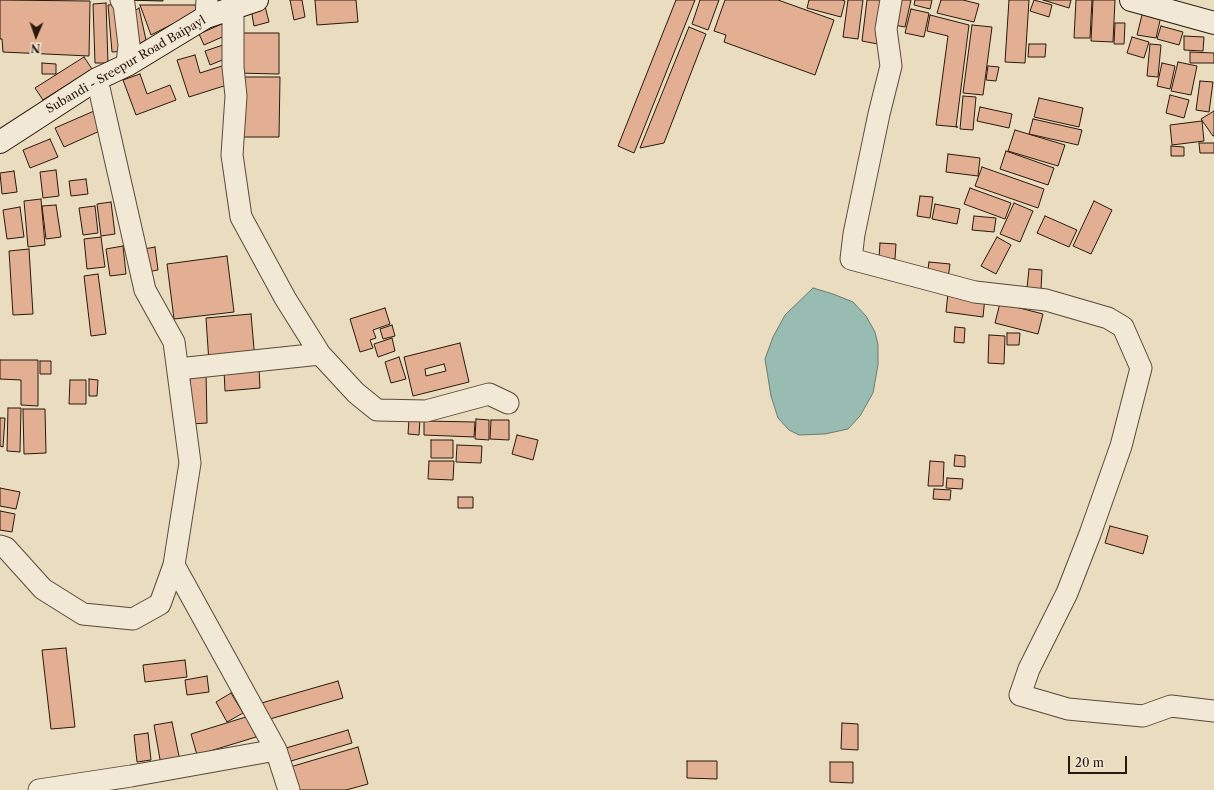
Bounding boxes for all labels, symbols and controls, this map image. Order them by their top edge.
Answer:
street label: Subandi - Sreepur Road Baipayl [44,13,208,117]
north arrow [16,16,56,56]
text: N [31,41,41,55]
scale bar [1070,748,1129,774]
text: 20 m [1075,755,1104,770]

